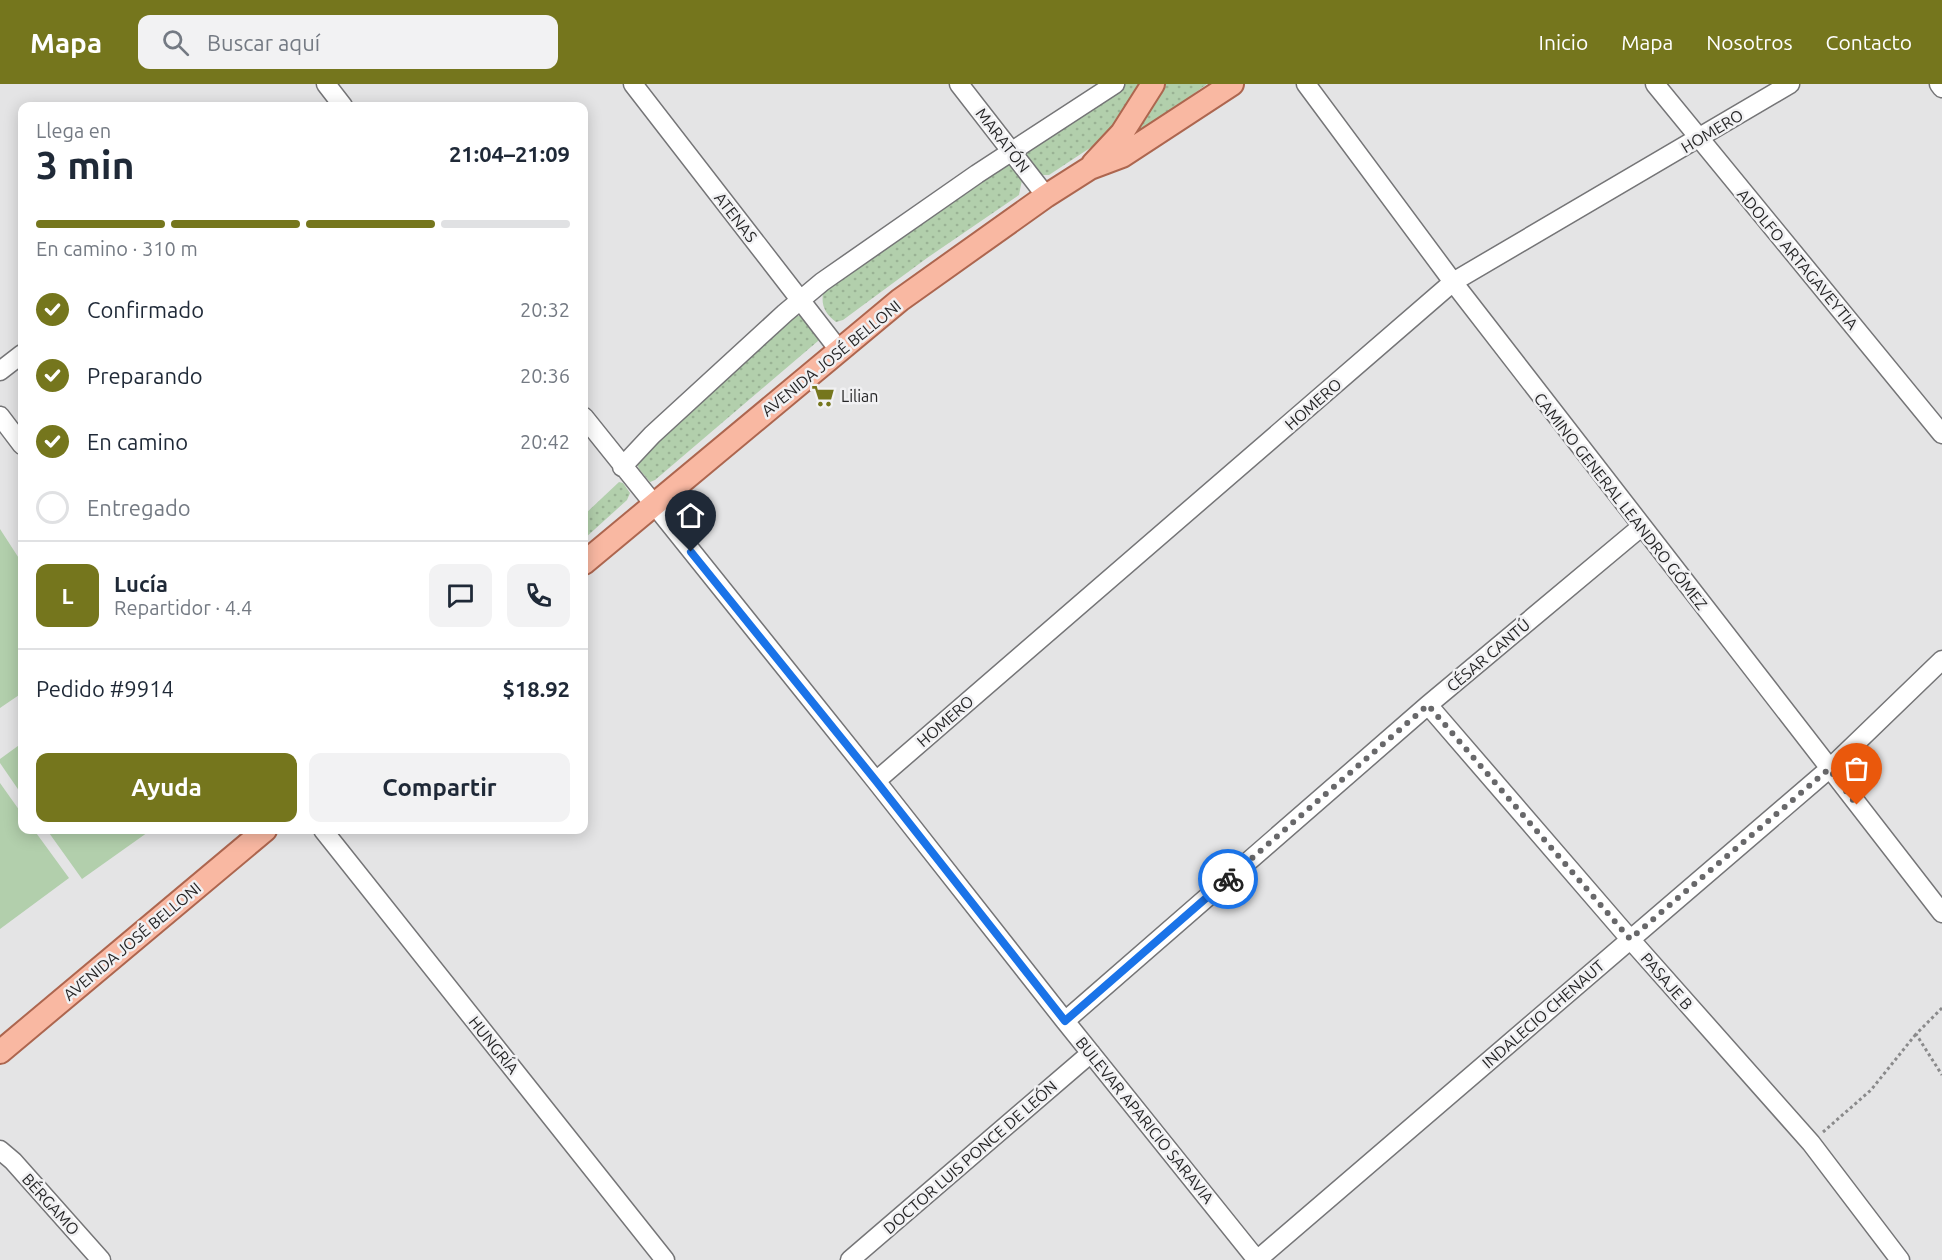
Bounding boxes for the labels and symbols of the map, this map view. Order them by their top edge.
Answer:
street label: MARATÓN [972,104,1035,176]
street label: HOMERO [1678,106,1746,156]
street label: ADOLFO ARTAGAVEYTIA [1734,185,1862,333]
street label: ATENAS [711,189,761,245]
street label: AVENIDA JOSÉ BELLONI [757,295,904,420]
street label: HOMERO [1281,375,1345,433]
supermarket icon: Lilian [810,383,836,409]
place label: Lilian [841,387,878,405]
street label: CAMINO GENERAL LEANDRO GÓMEZ [1531,388,1712,613]
pin [665,490,716,552]
street label: CÉSAR CANTÚ [1441,613,1533,695]
street label: HOMERO [913,692,977,750]
pin [1831,743,1882,805]
courier [1198,849,1258,909]
street label: AVENIDA JOSÉ BELLONI [58,877,204,1004]
street label: PASAJE B [1637,949,1697,1013]
street label: INDALECIO CHENAUT [1478,956,1608,1072]
street label: HUNGRÍA [465,1011,525,1078]
street label: BULEVAR APARICIO SARAVIA [1072,1033,1218,1207]
street label: DOCTOR LUIS PONCE DE LEÓN [879,1076,1060,1237]
street label: BÉRGAMO [19,1168,85,1238]

